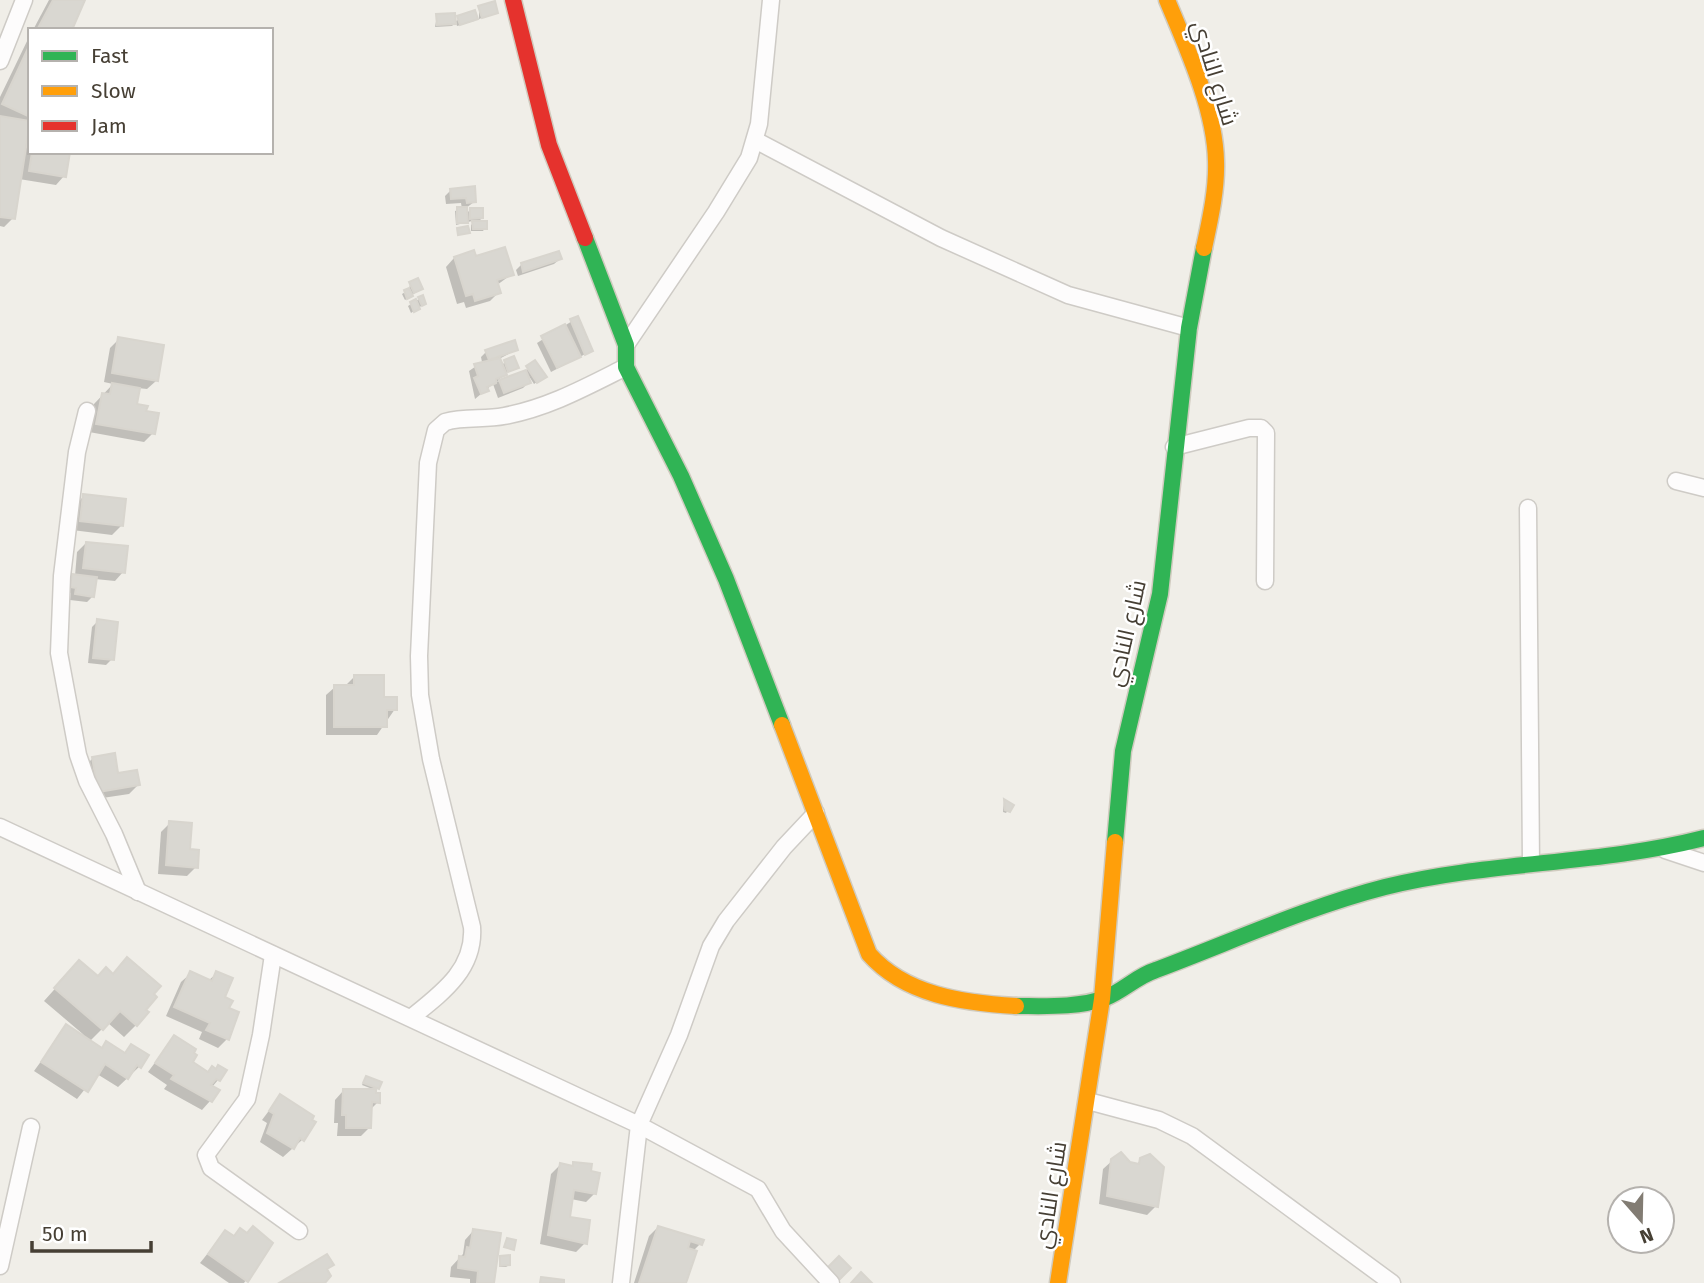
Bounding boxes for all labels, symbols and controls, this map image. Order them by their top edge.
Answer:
street label: شارع النادي [1182,17,1244,130]
legend [28,28,273,154]
text: Fast [91,43,129,69]
text: Slow [91,78,136,104]
text: Jam [91,113,127,139]
street label: شارع النادي [1100,577,1156,690]
street label: شارع النادي [1028,1139,1076,1251]
north arrow [1606,1185,1676,1255]
scale bar [32,1210,150,1254]
text: 50 m [42,1221,88,1247]
text: N [1637,1223,1657,1248]

